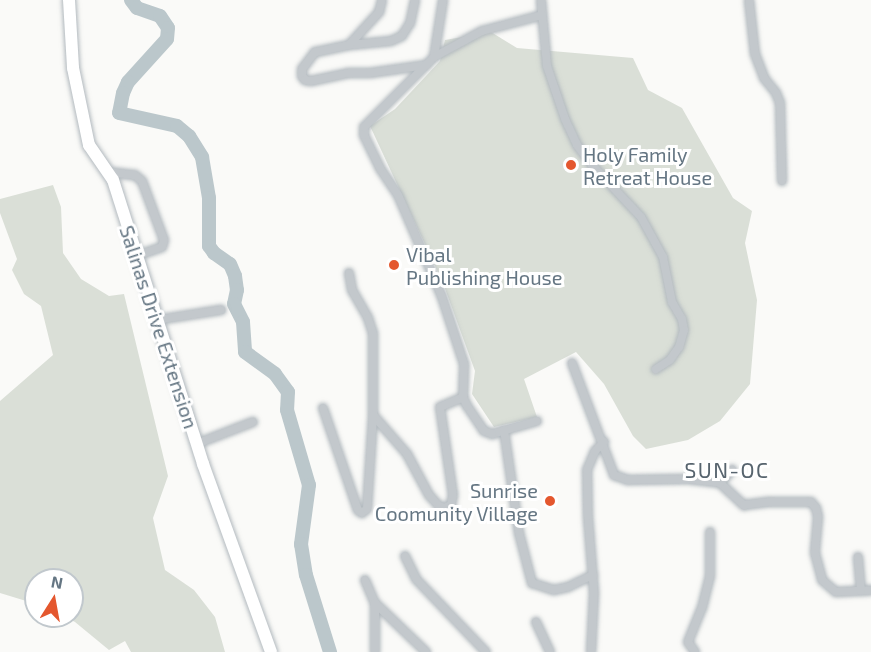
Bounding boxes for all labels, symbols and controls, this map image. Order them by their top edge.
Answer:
place label: Holy Family Retreat House [583,142,712,189]
marker: Holy Family Retreat House [564,158,578,172]
street label: Salinas Drive Extension [115,222,203,432]
place label: Vibal Publishing House [406,242,562,289]
marker: Vibal Publishing House [387,258,401,272]
district label: SUN-OC [685,457,769,483]
place label: Sunrise Coomunity Village [374,478,538,525]
marker: Sunrise Coomunity Village [543,494,557,508]
north arrow [24,568,84,628]
text: N [50,571,65,592]

